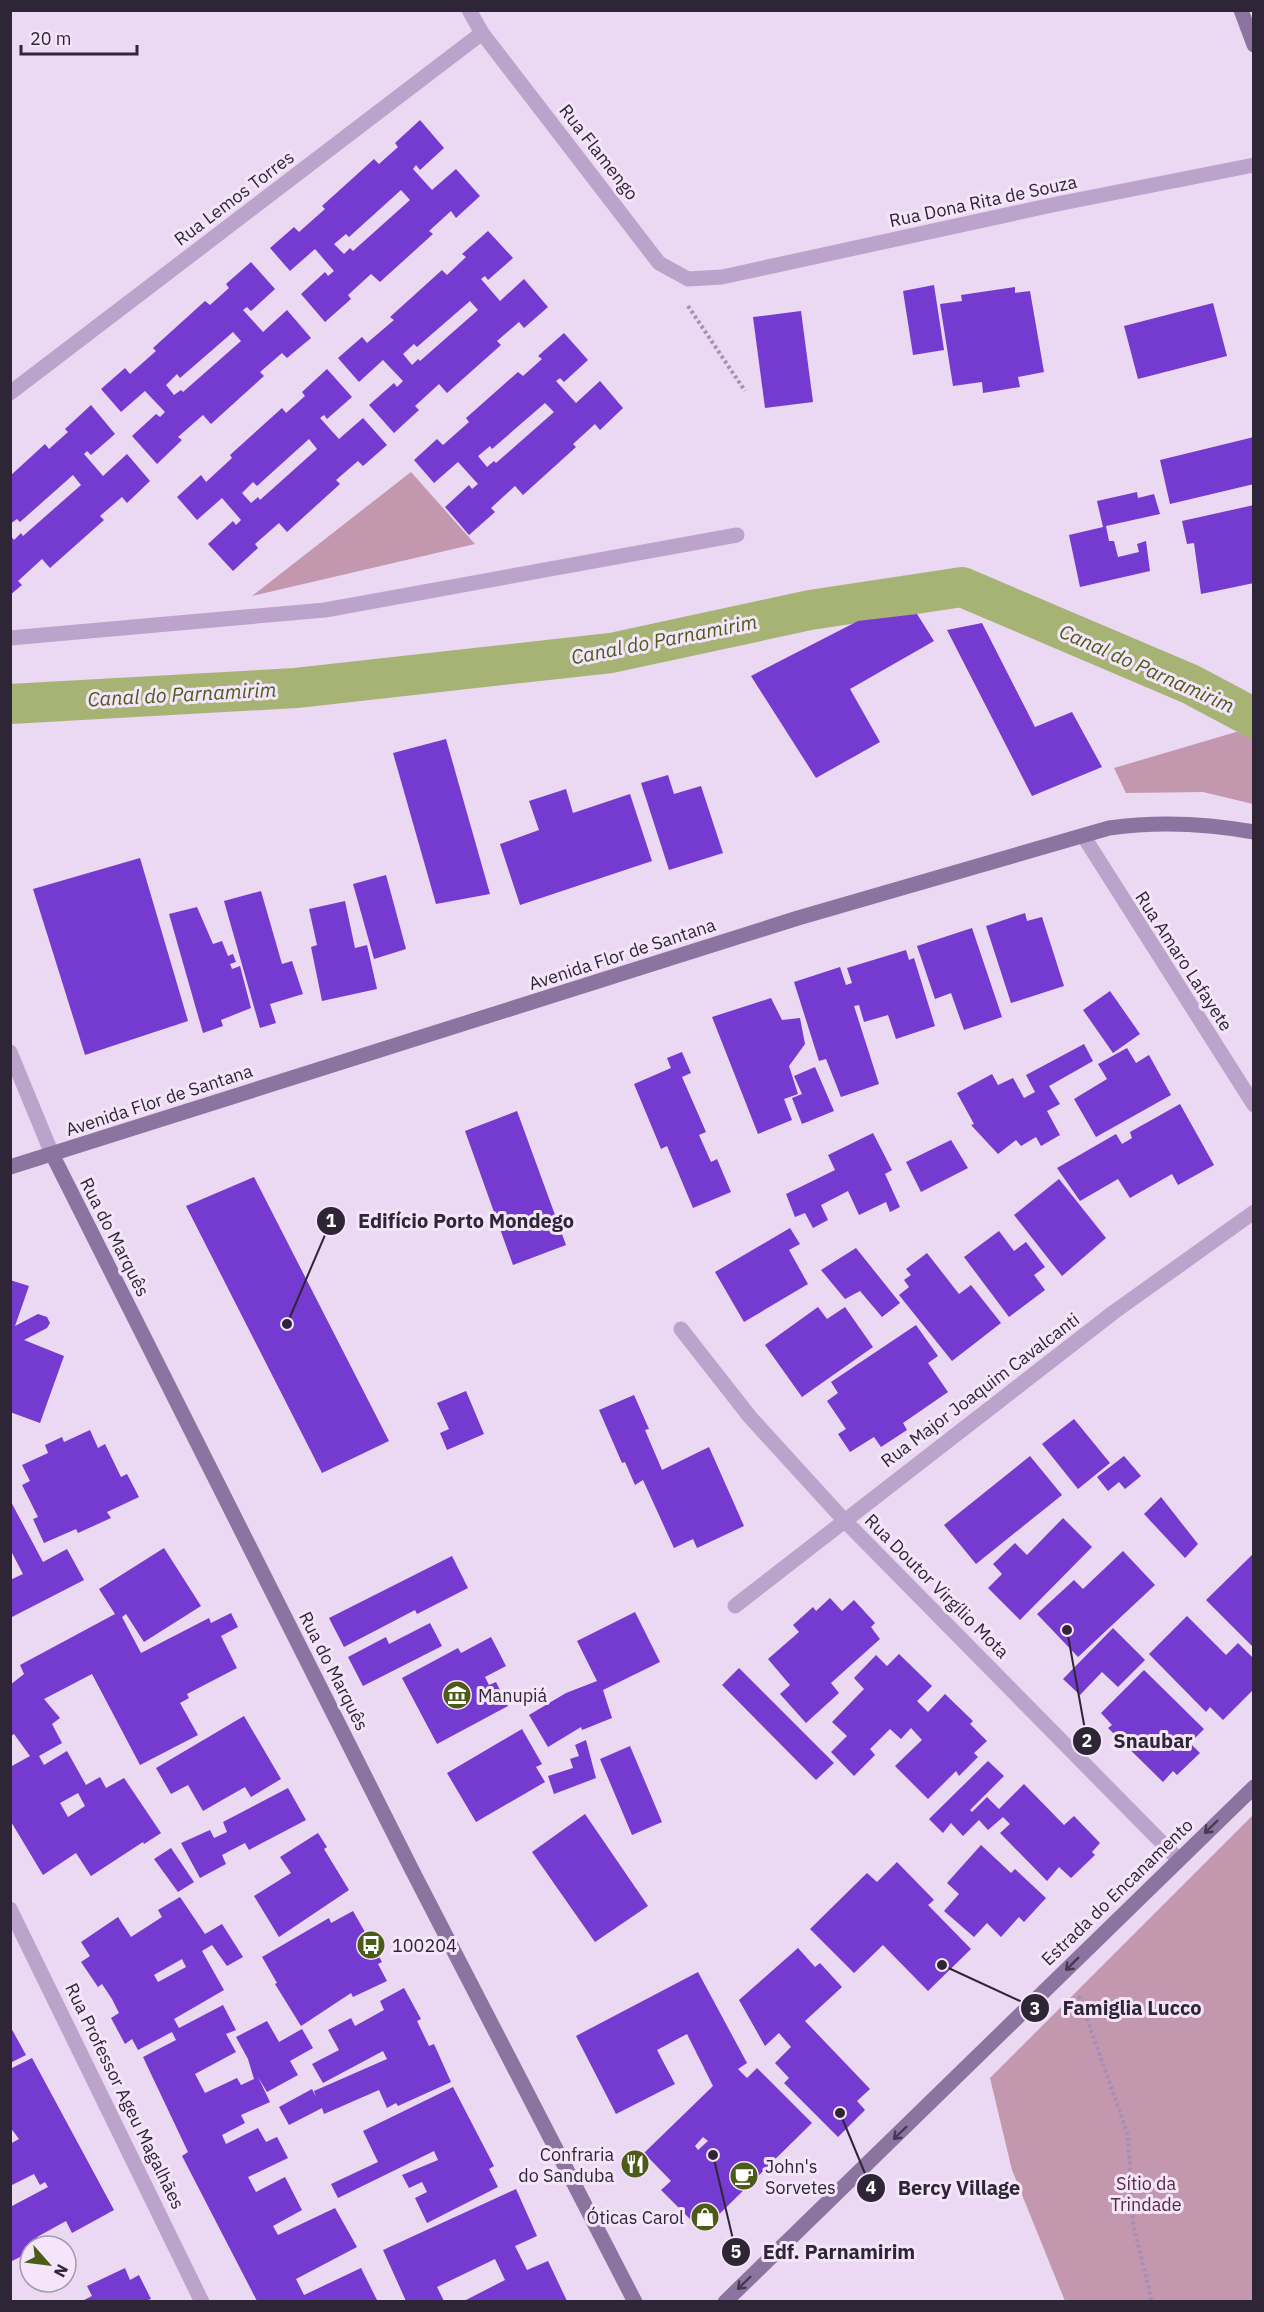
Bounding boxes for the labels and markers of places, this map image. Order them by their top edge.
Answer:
callout: Edifício Porto Mondego [316,1202,586,1240]
museum icon: Manupiá [441,1679,473,1711]
place label: Manupiá [478,1684,548,1707]
callout: Snaubar [1072,1722,1205,1760]
bus stop icon: 100204 [355,1929,387,1961]
place label: 100204 [392,1934,457,1957]
callout: Famiglia Lucco [1020,1989,1213,2027]
place label: Confraria do Sanduba [518,2143,614,2187]
restaurant icon: Confraria do Sanduba [619,2148,651,2180]
place label: John's Sorvetes [765,2155,836,2199]
cafe icon: John's Sorvetes [728,2160,760,2192]
callout: Bercy Village [856,2169,1033,2207]
shop icon: Óticas Carol [689,2201,721,2233]
place label: Óticas Carol [586,2206,684,2229]
callout: Edf. Parnamirim [721,2233,927,2271]

